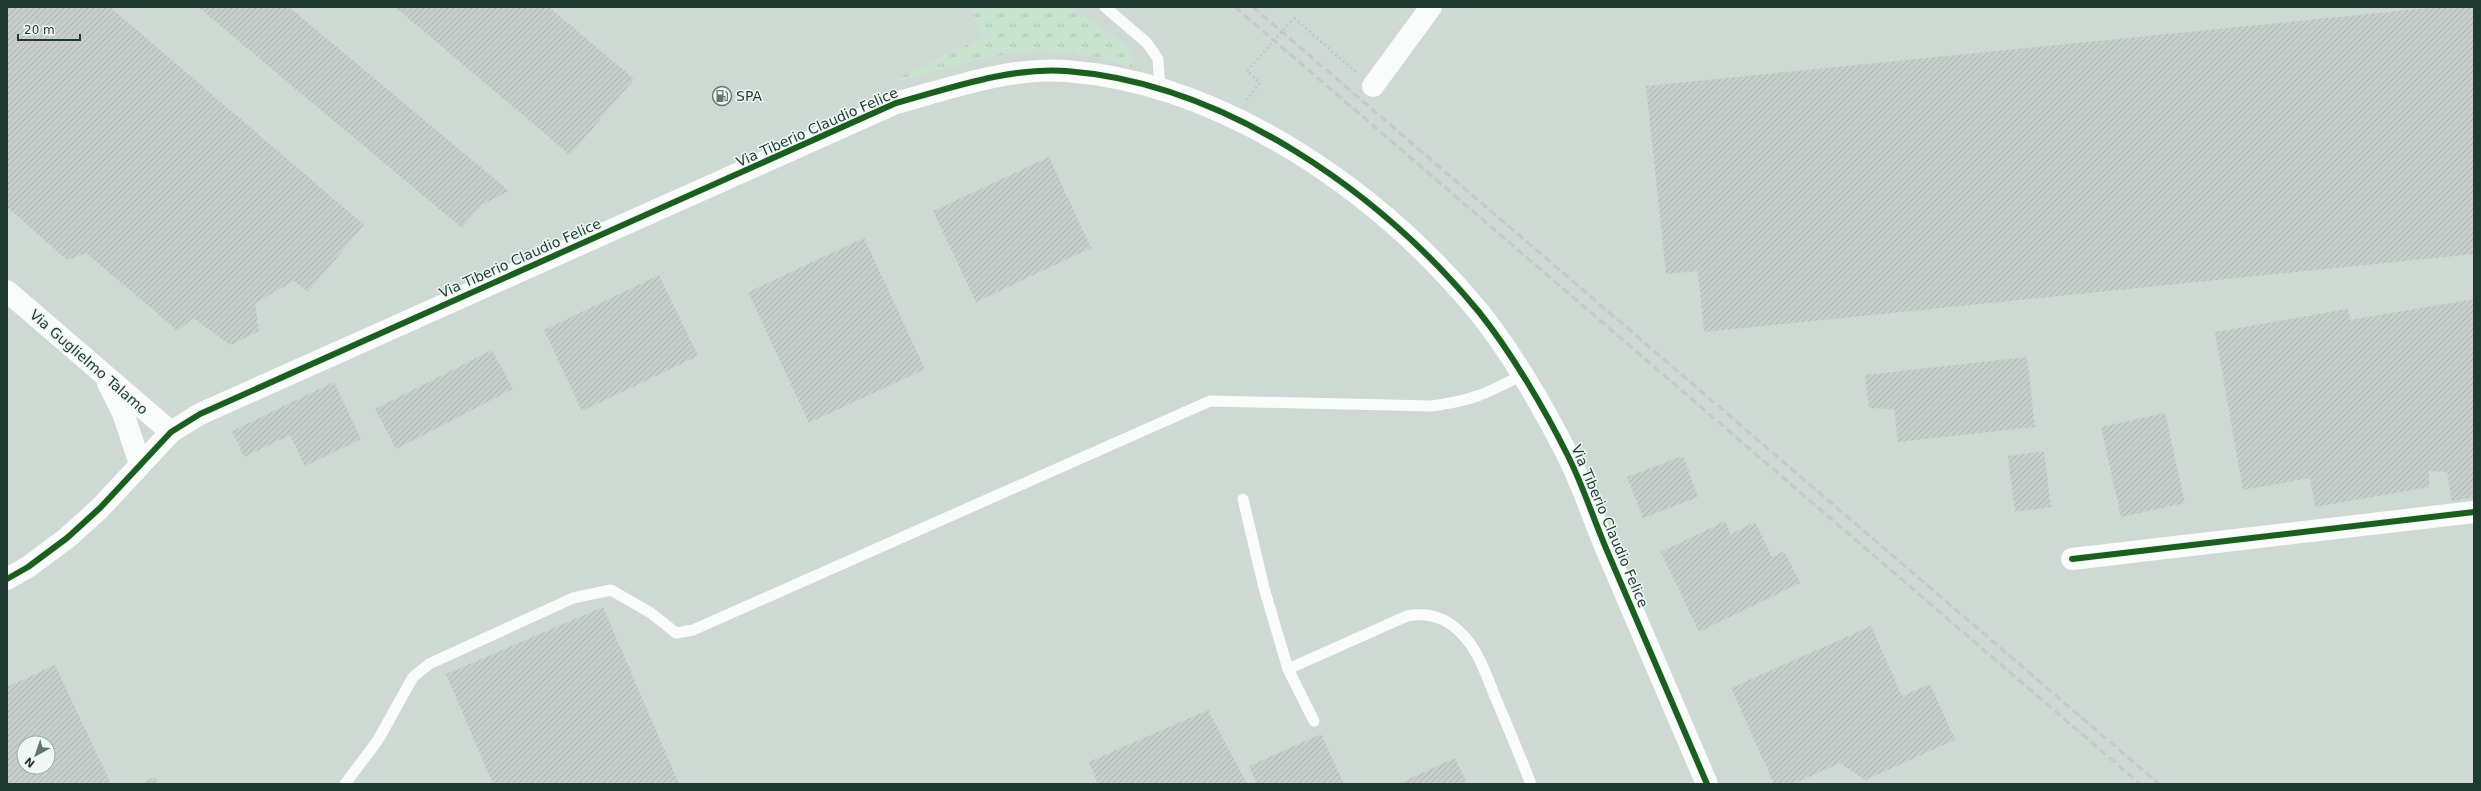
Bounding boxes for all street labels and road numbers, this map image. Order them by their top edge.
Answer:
street label: Via Tiberio Claudio Felice [734,84,900,170]
street label: Via Tiberio Claudio Felice [437,215,603,301]
street label: Via Guglielmo Talamo [27,306,151,418]
street label: Via Tiberio Claudio Felice [1568,442,1652,610]

